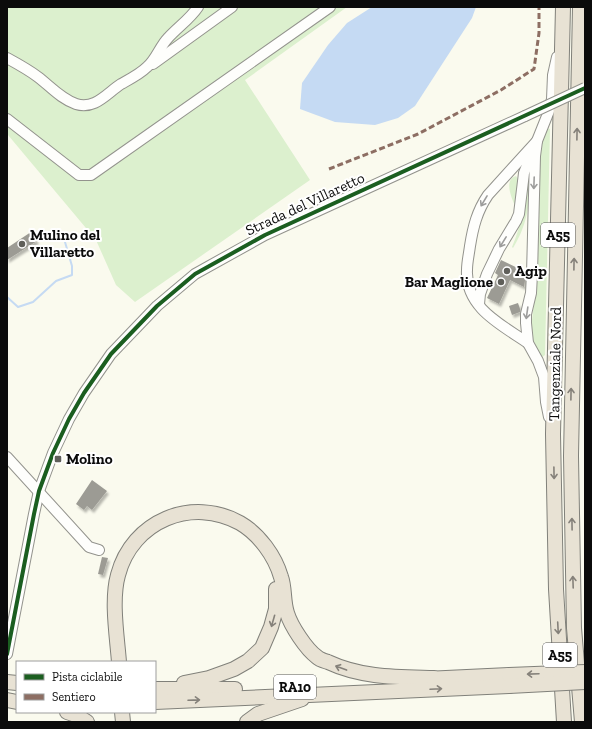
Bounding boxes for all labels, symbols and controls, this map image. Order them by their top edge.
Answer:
one-way arrow [573,128,581,141]
street label: Strada del Villaretto [243,168,368,239]
one-way arrow [530,176,538,189]
one-way arrow [480,195,488,206]
road number: A55 [541,223,575,247]
place label: Mulino del Villaretto [30,226,100,261]
one-way arrow [499,236,507,248]
marker: Mulino del Villaretto [17,239,27,249]
one-way arrow [570,258,578,271]
place label: Agip [515,262,547,280]
marker: Agip [502,266,512,276]
place label: Bar Maglione [405,273,493,291]
marker: Bar Maglione [496,277,506,287]
one-way arrow [523,306,531,319]
street label: Tangenziale Nord [545,306,565,421]
one-way arrow [567,388,575,401]
place label: Molino [66,450,113,468]
marker: Molino [53,454,63,464]
one-way arrow [550,466,558,479]
one-way arrow [568,518,575,531]
one-way arrow [569,575,577,588]
one-way arrow [269,614,276,627]
one-way arrow [555,621,562,634]
road number: A55 [543,643,577,667]
legend [16,661,156,713]
one-way arrow [335,663,347,671]
text: Pista ciclabile [52,670,123,684]
one-way arrow [527,671,540,678]
road number: RA10 [274,675,316,699]
one-way arrow [429,686,442,693]
text: Sentiero [52,690,96,704]
one-way arrow [187,696,200,704]

